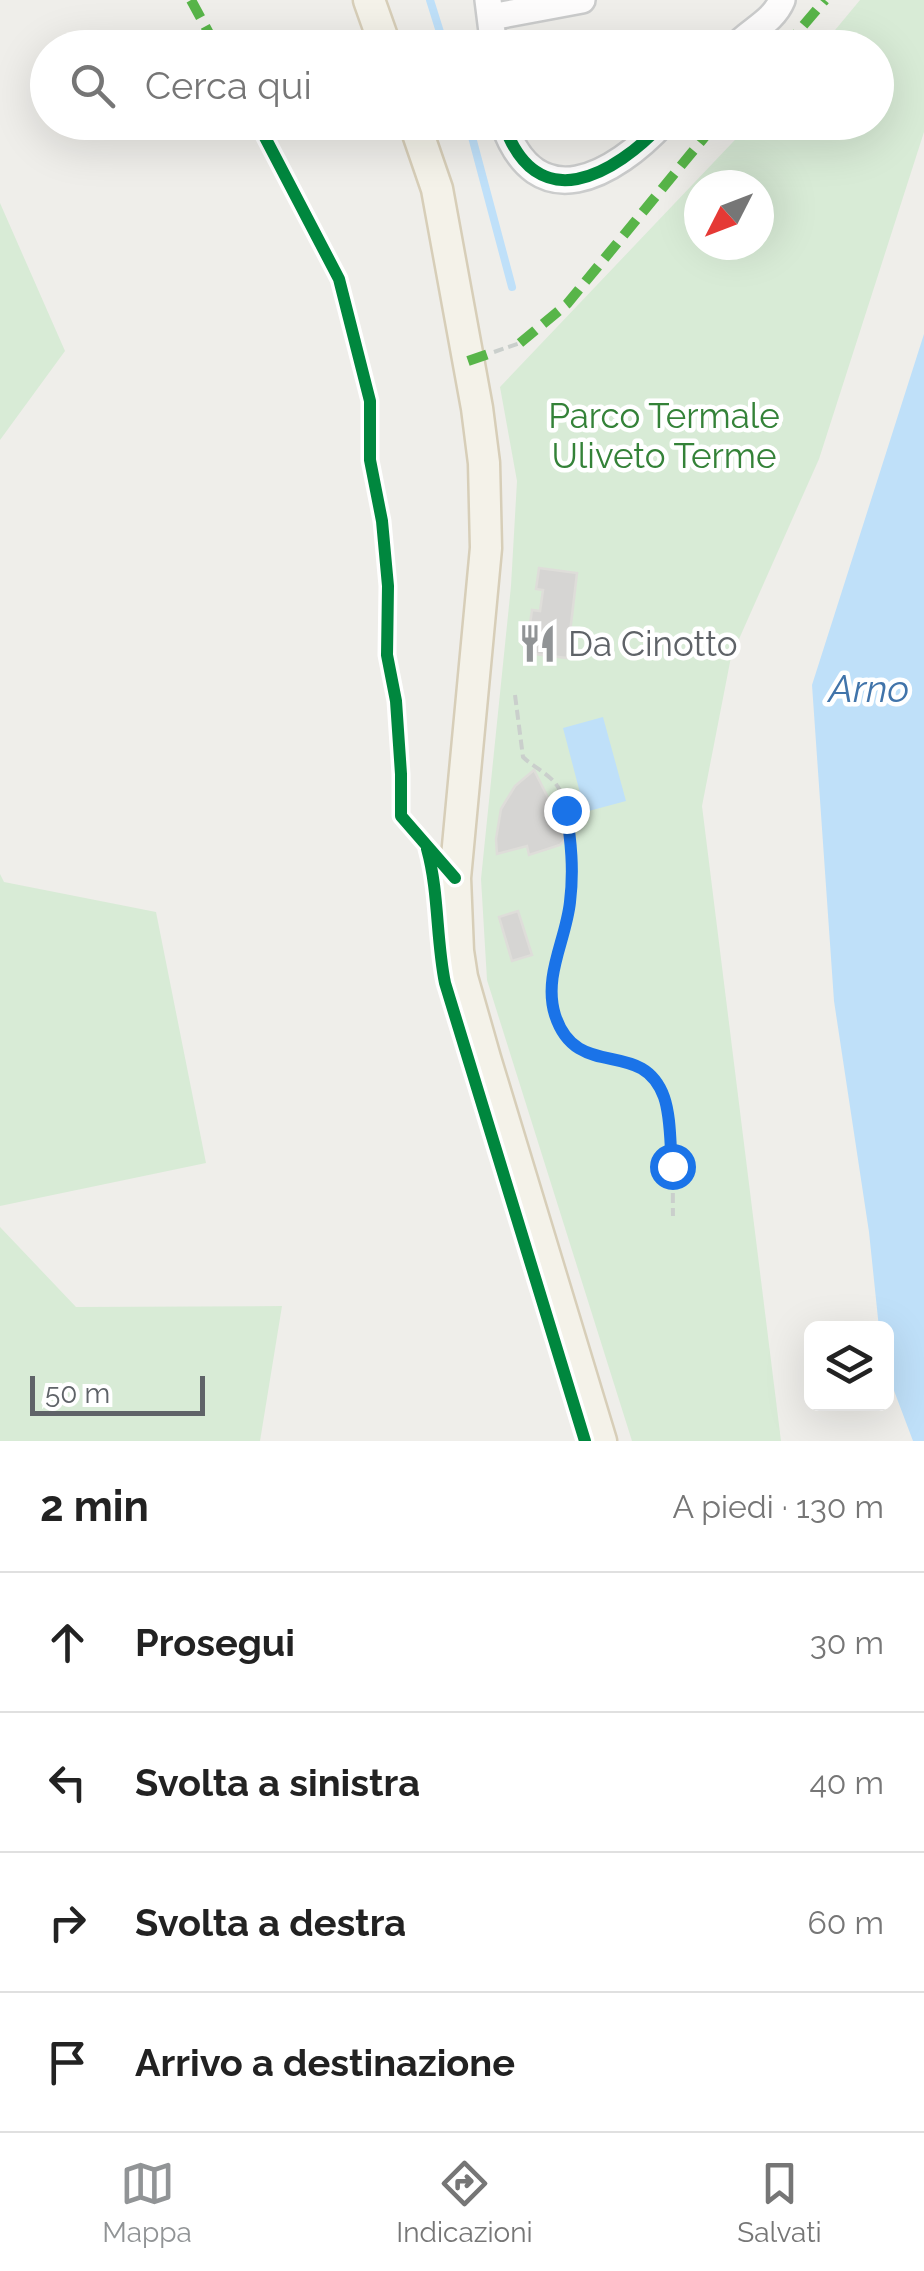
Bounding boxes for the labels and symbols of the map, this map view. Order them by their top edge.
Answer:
north arrow [684,170,774,260]
park label: Parco Termale Uliveto Terme [548,395,780,476]
restaurant icon: Da Cinotto [517,622,559,664]
place label: Da Cinotto [568,623,737,664]
water label: Arno [827,666,909,711]
route end [544,788,590,834]
route start [650,1144,696,1190]
scale bar [30,1371,205,1416]

